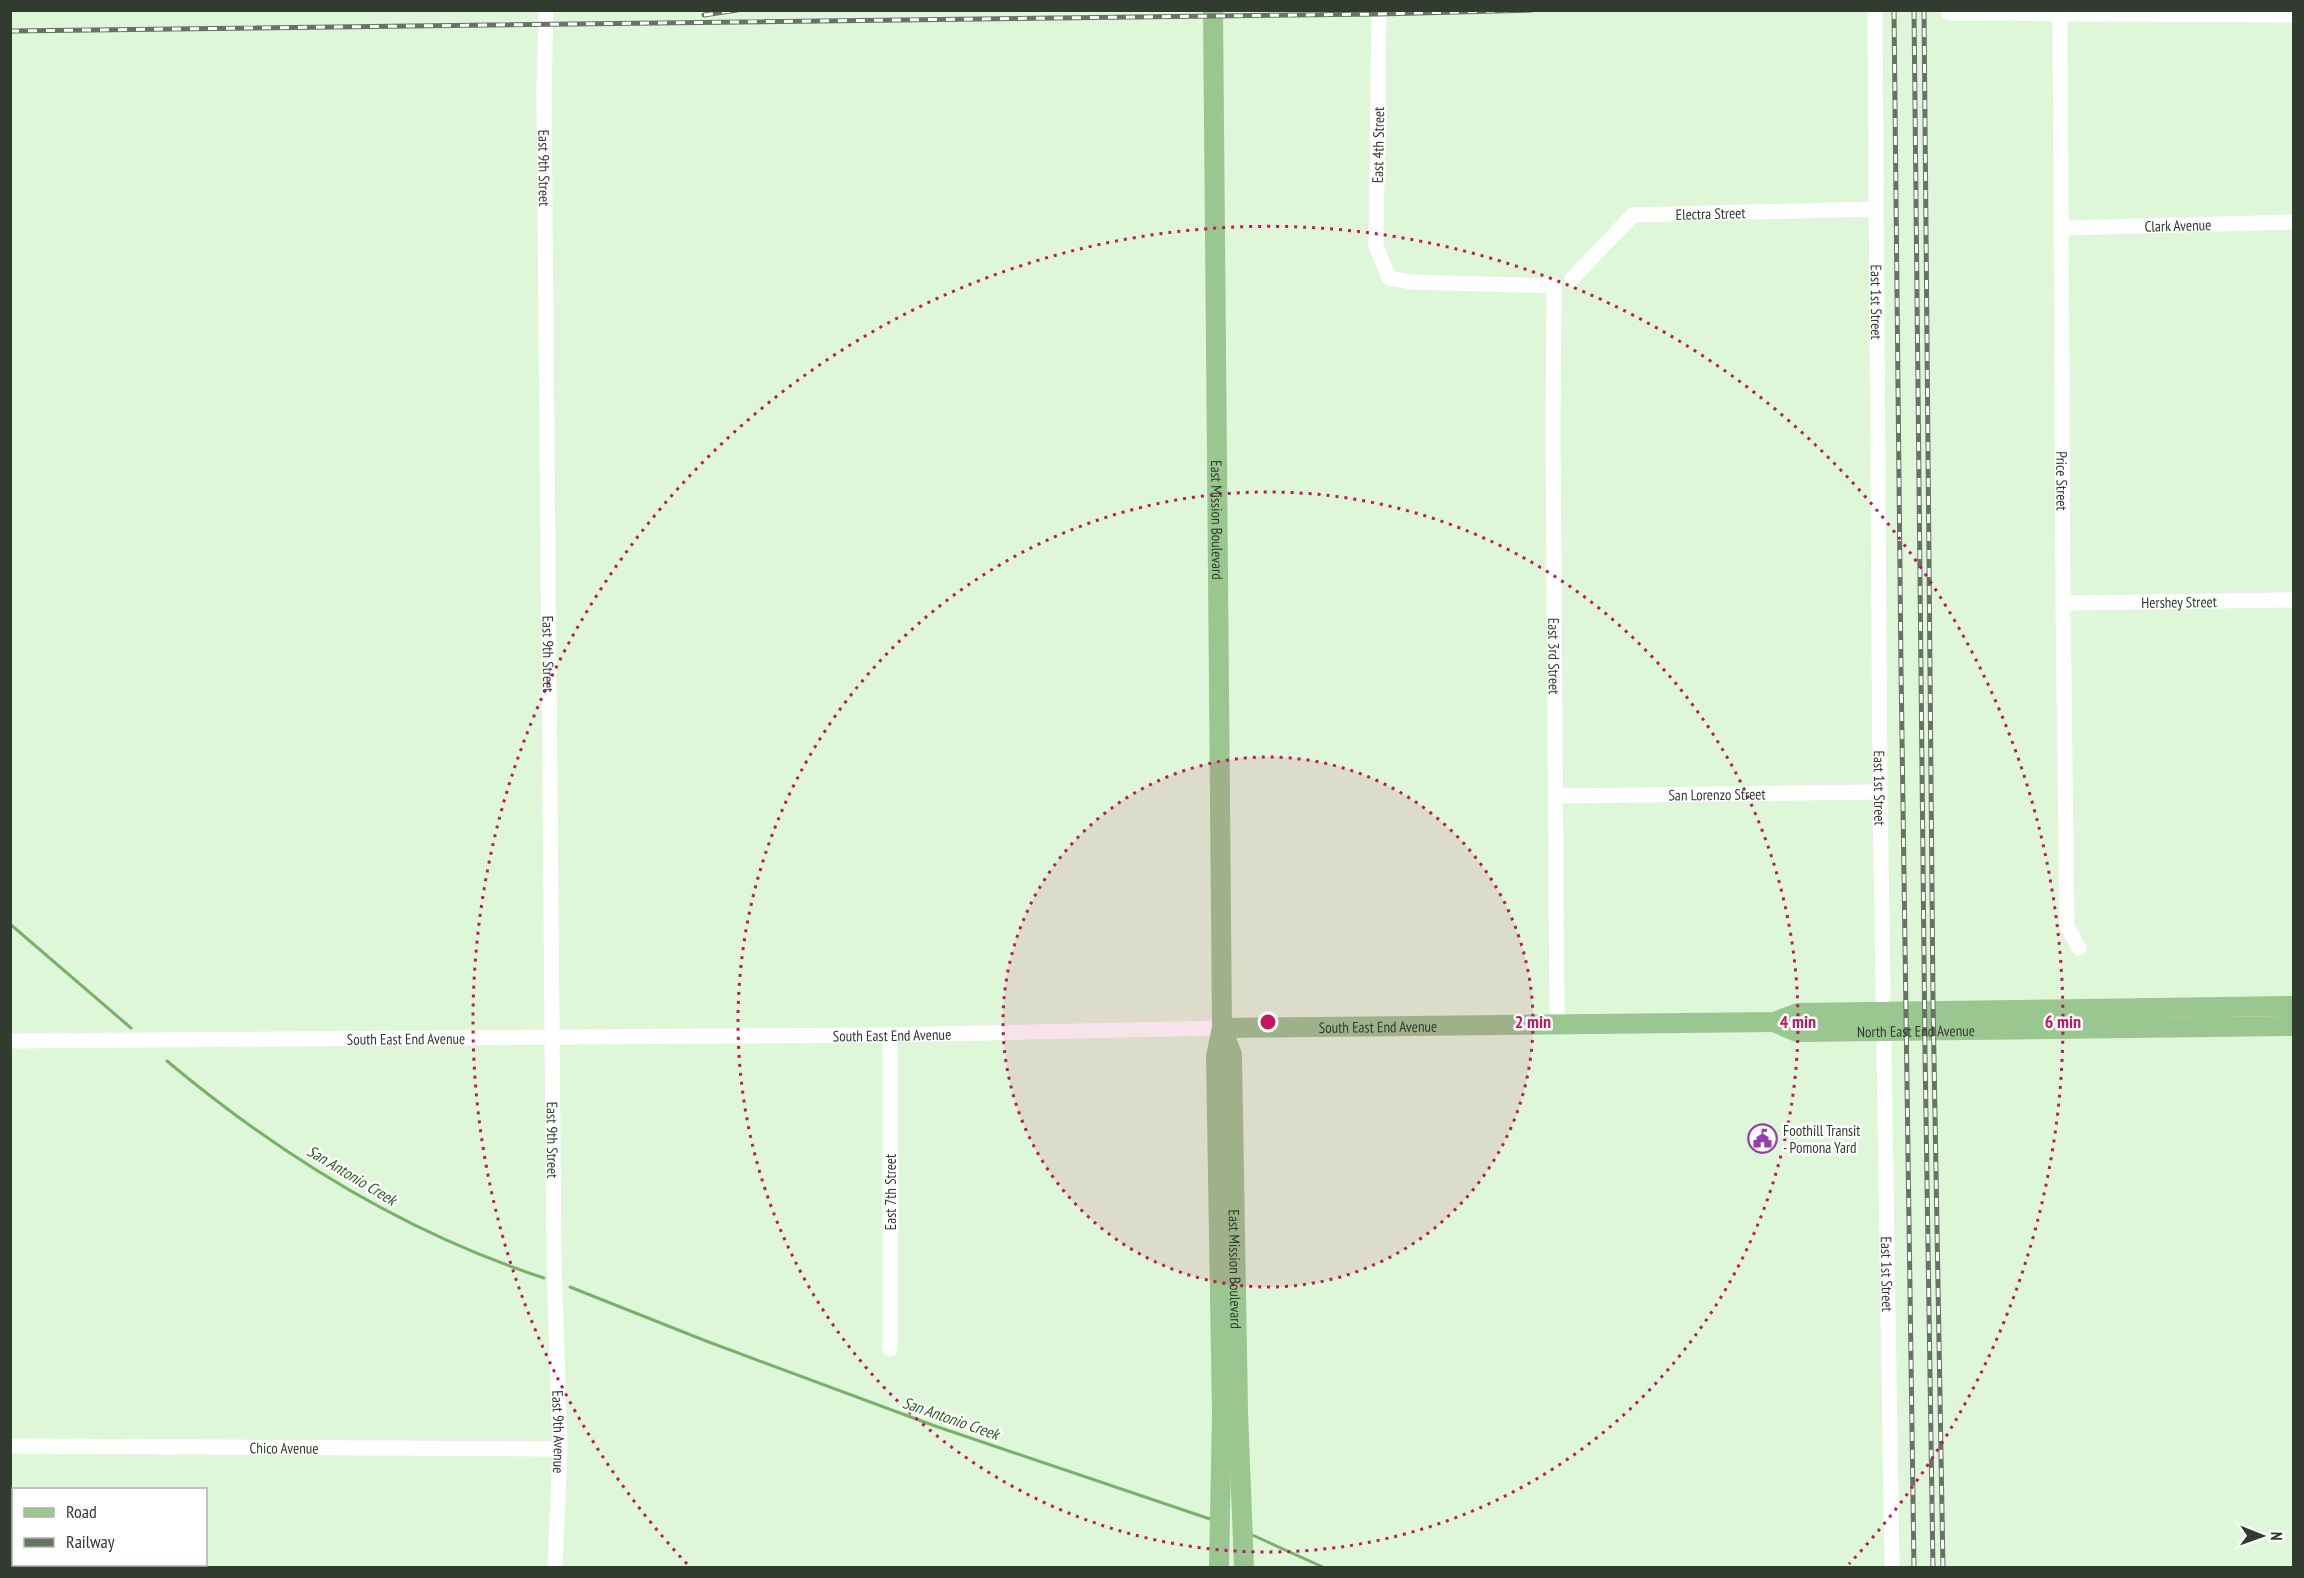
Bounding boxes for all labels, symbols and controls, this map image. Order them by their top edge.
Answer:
street label: East 4th Street [1368,107,1388,183]
street label: East 9th Street [535,130,554,206]
street label: Electra Street [1675,203,1746,223]
street label: Clark Avenue [2144,215,2212,235]
street label: East 1st Street [1867,264,1887,340]
street label: Price Street [2053,451,2072,511]
street label: East Mission Boulevard [1207,460,1228,580]
street label: Hershey Street [2141,592,2217,611]
street label: East 9th Street [539,616,559,692]
street label: East 3rd Street [1545,618,1564,694]
street label: East 1st Street [1870,750,1890,826]
street label: San Lorenzo Street [1668,784,1766,804]
text: 2 min [1515,1010,1551,1033]
text: 4 min [1780,1010,1816,1033]
text: 6 min [2045,1010,2081,1033]
centre of rings [1258,1012,1278,1032]
street label: South East End Avenue [1319,1016,1437,1036]
street label: North East End Avenue [1857,1020,1975,1041]
street label: South East End Avenue [833,1024,951,1045]
street label: South East End Avenue [347,1028,465,1048]
street label: East 9th Street [543,1102,563,1178]
place label: Foothill Transit - Pomona Yard [1783,1121,1861,1157]
public building icon: Foothill Transit - Pomona Yard [1746,1123,1778,1155]
water label: San Antonio Creek [304,1141,402,1210]
street label: East 7th Street [881,1154,900,1230]
street label: East Mission Boulevard [1225,1209,1246,1329]
street label: East 1st Street [1877,1236,1898,1312]
street label: East 9th Avenue [549,1390,570,1474]
water label: San Antonio Creek [900,1392,1004,1444]
street label: Chico Avenue [249,1438,319,1457]
legend [12,1488,207,1566]
text: Road [66,1500,97,1523]
north arrow [2232,1506,2292,1566]
text: Railway [66,1530,115,1553]
text: N [2267,1532,2287,1541]

